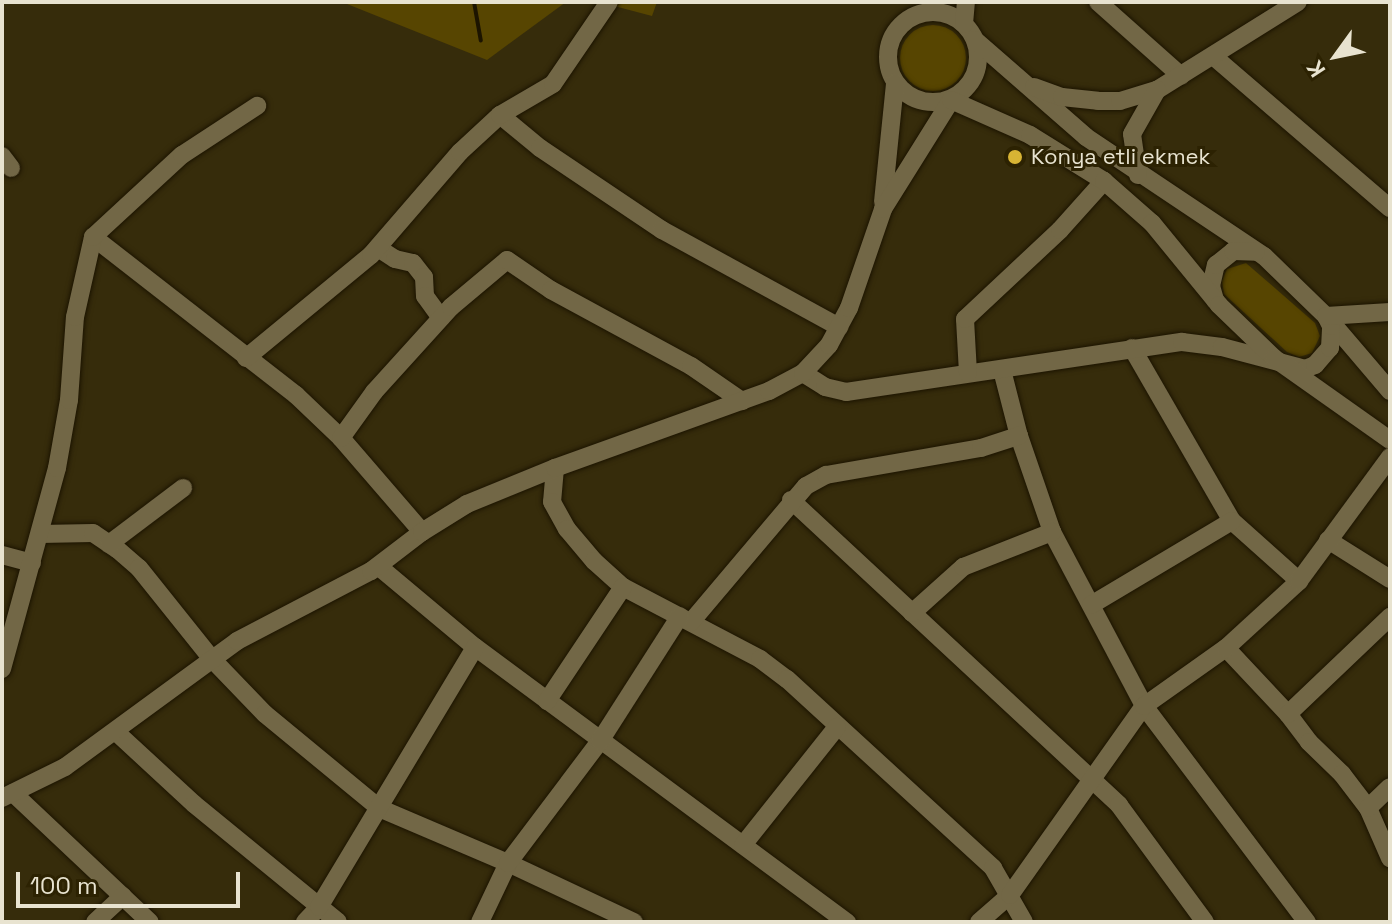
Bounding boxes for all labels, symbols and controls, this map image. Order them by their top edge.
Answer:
north arrow [1296,16,1376,96]
text: K [1300,56,1331,82]
place label: Konya etli ekmek [1031,144,1210,170]
marker: Konya etli ekmek [1006,148,1024,166]
scale bar [20,856,244,906]
text: 100 m [30,870,98,901]

